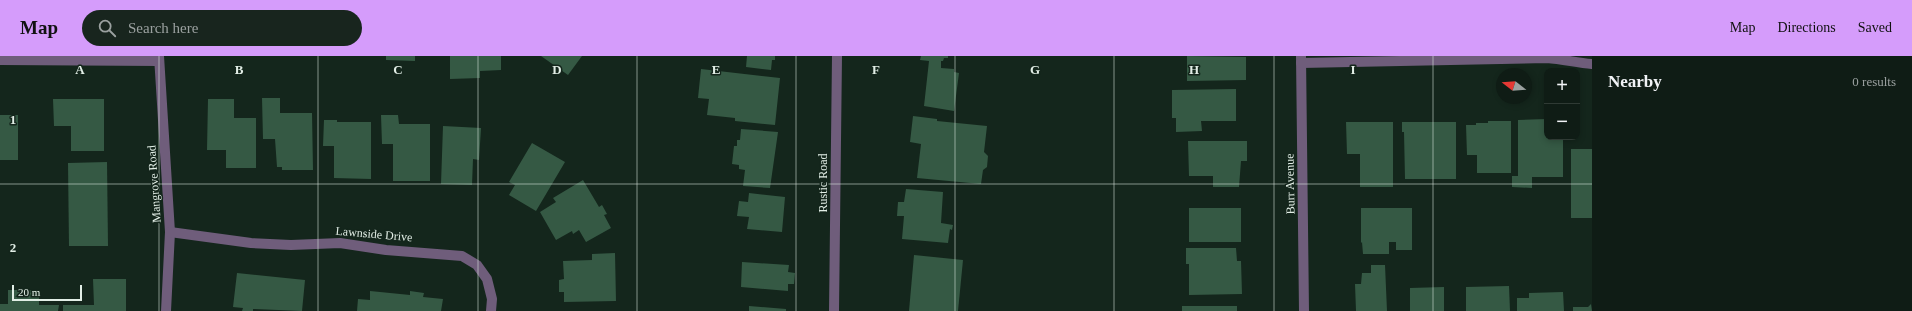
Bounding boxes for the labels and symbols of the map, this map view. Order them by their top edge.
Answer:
text: A [75,62,85,77]
text: B [235,62,244,77]
text: C [393,62,403,77]
text: D [552,62,562,77]
text: E [712,62,720,77]
text: F [872,62,880,77]
text: G [1030,62,1040,77]
text: H [1189,62,1199,77]
text: I [1350,62,1356,77]
north arrow [1496,68,1532,104]
text: 1 [10,112,16,127]
street label: Mangrove Road [144,145,164,223]
street label: Burr Avenue [1282,153,1298,215]
street label: Rustic Road [816,154,830,213]
street label: Lawnside Drive [335,224,413,244]
text: 2 [10,240,16,255]
scale bar [12,283,82,302]

